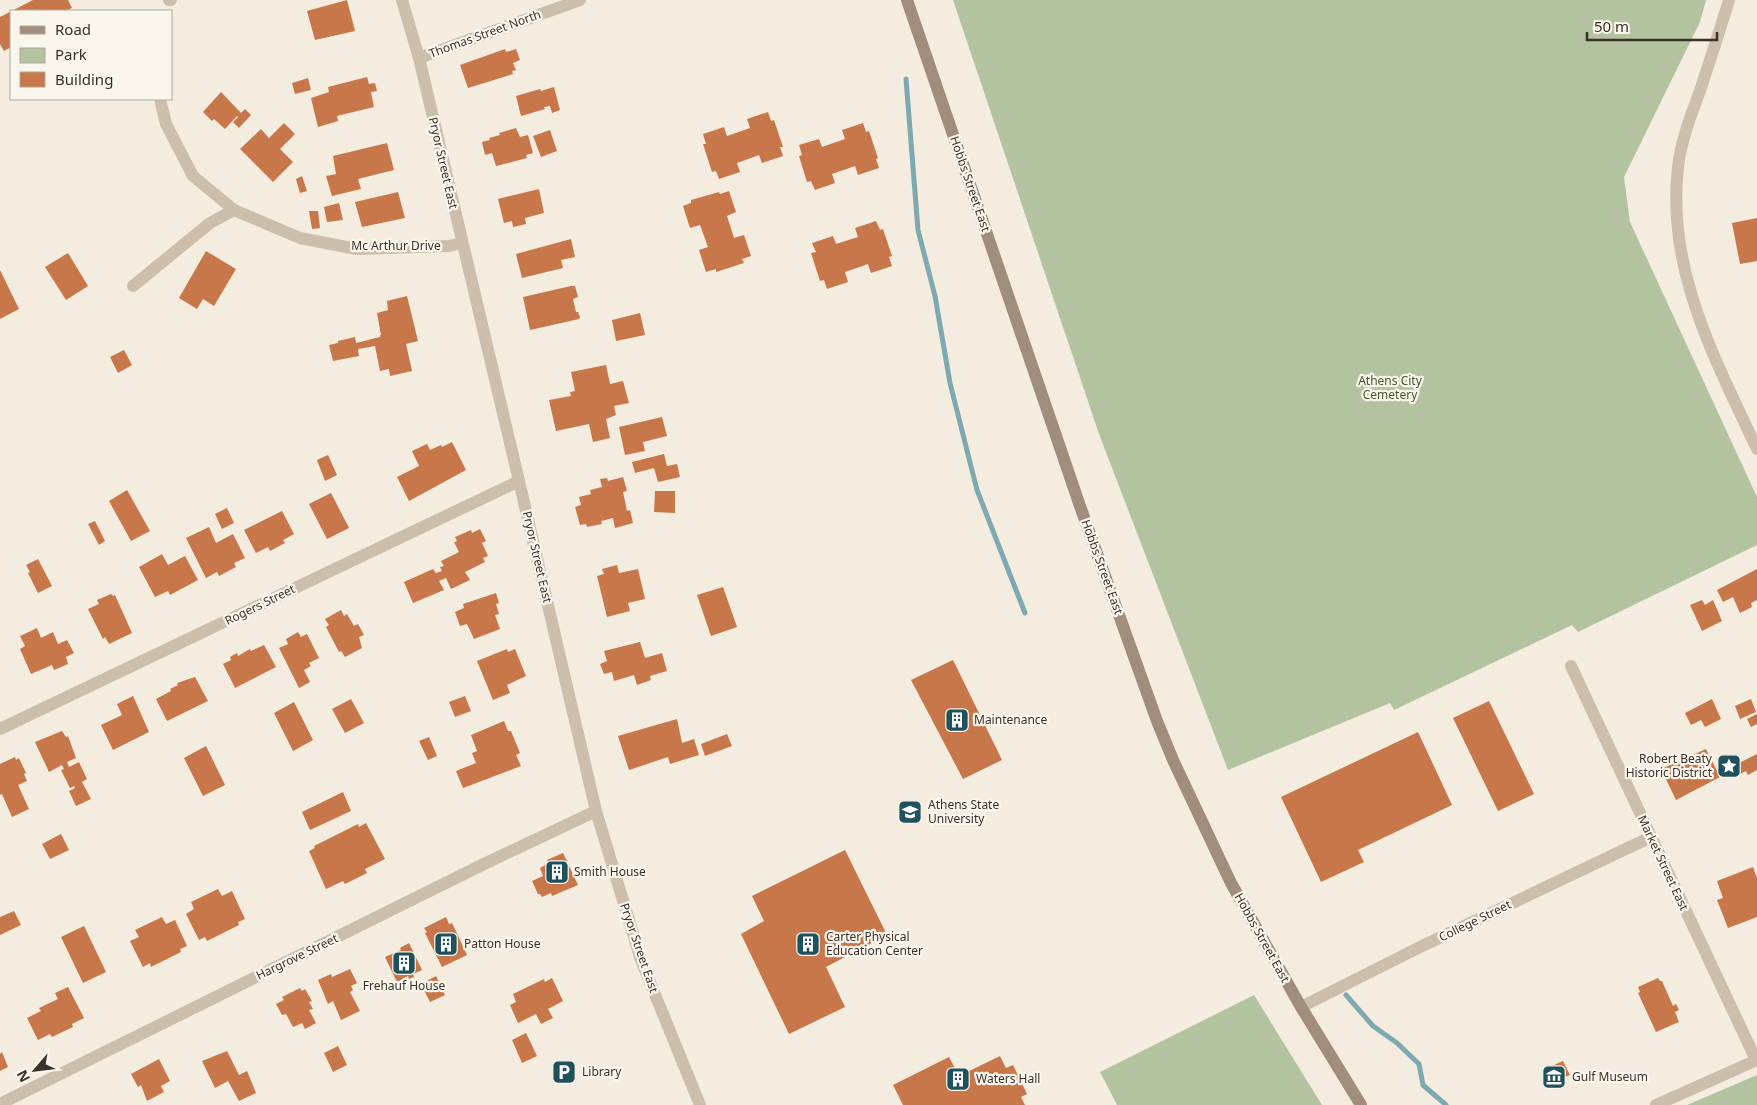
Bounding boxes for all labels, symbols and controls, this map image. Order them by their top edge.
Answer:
street label: Thomas Street North [427,5,543,62]
legend [10,10,172,100]
scale bar [1587,10,1717,42]
text: 50 m [1594,16,1629,36]
text: Road [55,19,91,39]
text: Park [55,44,87,64]
text: Building [55,69,113,89]
street label: Pryor Street East [425,115,462,211]
street label: Hobbs Street East [946,134,995,234]
street label: Mc Arthur Drive [351,237,441,254]
park label: Athens City Cemetery [1358,372,1423,403]
street label: Pryor Street East [519,509,556,605]
street label: Hobbs Street East [1077,517,1128,617]
street label: Rogers Street [222,580,298,629]
building icon: Maintenance [944,707,970,733]
place label: Maintenance [974,711,1048,728]
place label: Robert Beaty Historic District [1626,750,1713,781]
place icon: Robert Beaty Historic District [1716,753,1742,779]
place label: Athens State University [928,796,999,827]
school or university icon: Athens State University [897,799,923,825]
street label: Market Street East [1634,812,1693,914]
building icon: Smith House [544,859,570,885]
place label: Smith House [574,863,646,880]
street label: Hobbs Street East [1231,890,1294,986]
street label: College Street [1436,895,1514,945]
street label: Pryor Street East [616,901,663,996]
place label: Carter Physical Education Center [826,928,923,959]
street label: Hargrove Street [253,929,341,984]
building icon: Patton House [433,931,459,957]
building icon: Carter Physical Education Center [795,931,821,957]
place label: Patton House [464,935,541,952]
building icon: Frehauf House [391,950,417,976]
place label: Frehauf House [363,977,446,994]
north arrow [10,1045,60,1095]
parking icon: Library [551,1059,577,1085]
place label: Library [582,1063,622,1080]
museum icon: Gulf Museum [1541,1064,1567,1090]
building icon: Waters Hall [945,1066,971,1092]
text: N [12,1067,34,1086]
place label: Gulf Museum [1572,1068,1648,1085]
place label: Waters Hall [976,1070,1040,1087]

